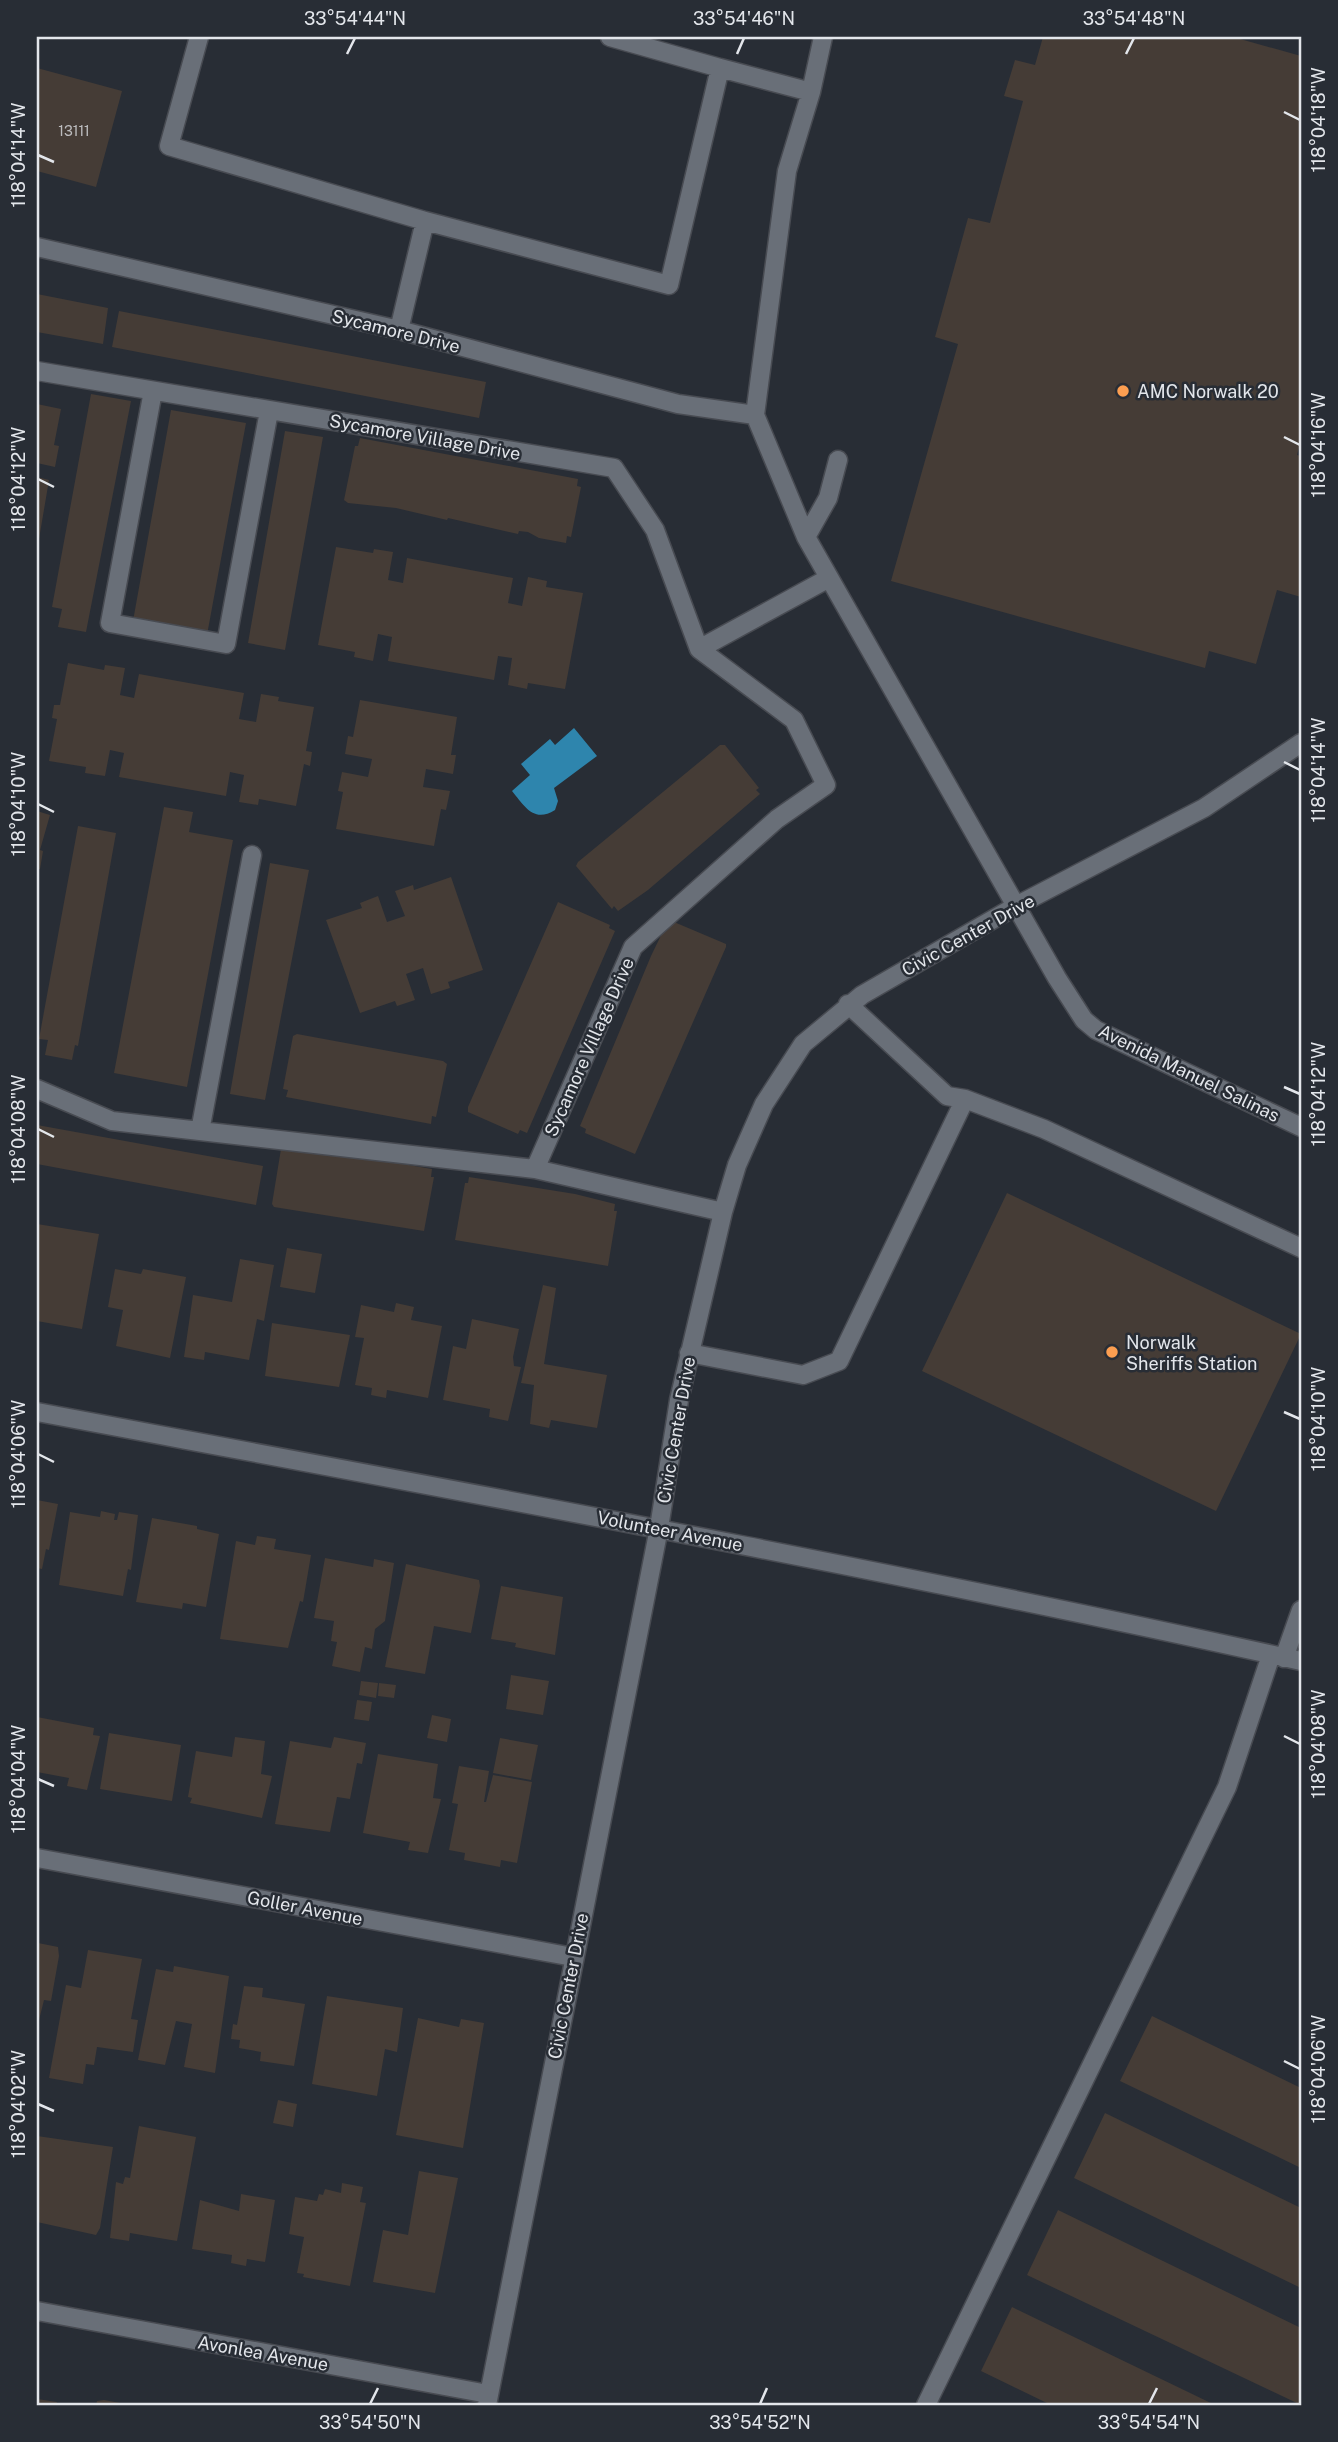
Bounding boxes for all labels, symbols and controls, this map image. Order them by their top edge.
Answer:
text: 33°54'44"N [304,8,406,29]
text: 33°54'46"N [693,8,795,29]
text: 33°54'48"N [1083,8,1185,29]
text: 118°04'18"W [1308,67,1329,173]
text: 118°04'14"W [8,103,29,207]
house number: 13111 [58,123,90,139]
street label: Sycamore Drive [330,305,462,357]
place label: AMC Norwalk 20 [1137,381,1279,402]
marker: AMC Norwalk 20 [1115,383,1131,399]
text: 118°04'16"W [1308,393,1329,497]
street label: Sycamore Village Drive [328,410,522,464]
text: 118°04'12"W [8,427,29,531]
text: 118°04'14"W [1308,718,1329,822]
text: 118°04'10"W [8,752,29,856]
street label: Civic Center Drive [898,890,1038,980]
street label: Sycamore Village Drive [540,954,638,1140]
street label: Avenida Manuel Salinas [1095,1020,1283,1126]
text: 118°04'12"W [1308,1042,1329,1146]
text: 118°04'08"W [8,1075,29,1183]
place label: Norwalk Sheriffs Station [1126,1332,1257,1374]
marker: Norwalk Sheriffs Station [1104,1344,1120,1360]
street label: Civic Center Drive [653,1355,699,1505]
text: 118°04'10"W [1308,1367,1329,1471]
text: 118°04'06"W [8,1400,29,1508]
street label: Volunteer Avenue [596,1507,744,1555]
text: 118°04'08"W [1308,1690,1329,1798]
text: 118°04'04"W [8,1725,29,1833]
street label: Goller Avenue [246,1887,364,1929]
street label: Civic Center Drive [544,1911,592,2061]
text: 118°04'06"W [1308,2015,1329,2123]
text: 118°04'02"W [8,2050,29,2158]
street label: Avonlea Avenue [196,2331,330,2375]
text: 33°54'50"N [319,2412,421,2433]
text: 33°54'52"N [709,2412,811,2433]
text: 33°54'54"N [1098,2412,1200,2433]

